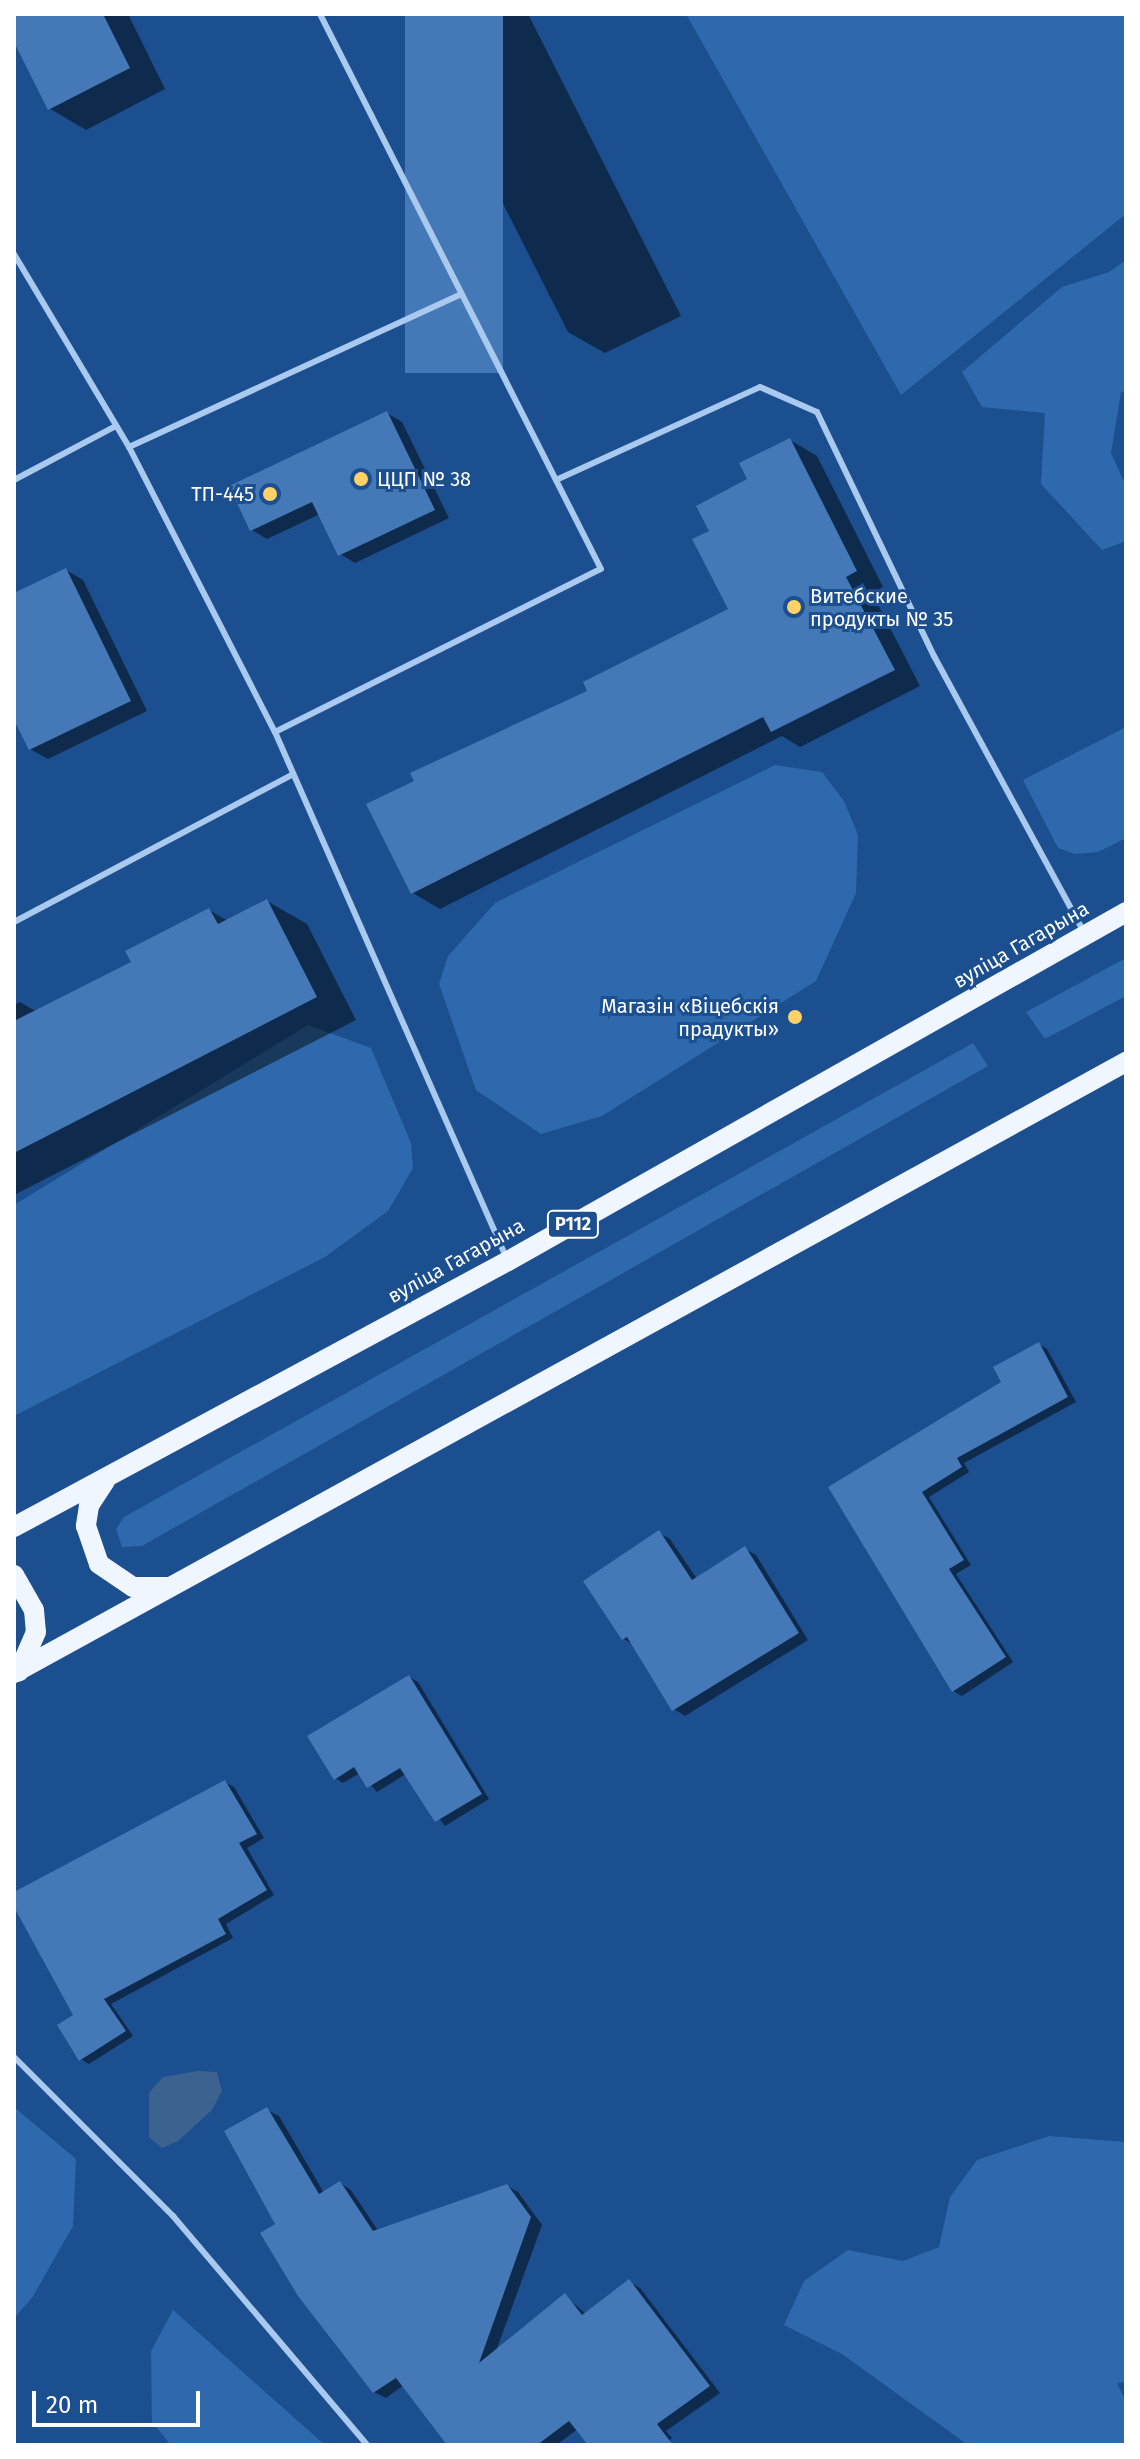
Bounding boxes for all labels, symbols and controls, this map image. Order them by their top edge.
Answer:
place label: ЦЦП № 38 [377,467,471,491]
marker: ЦЦП № 38 [352,470,370,488]
place label: ТП-445 [191,482,254,506]
marker: ТП-445 [261,485,279,503]
place label: Витебские продукты № 35 [810,584,953,631]
marker: Витебские продукты № 35 [785,598,803,616]
street label: вуліца Гагарына [949,896,1093,994]
place label: Магазін «Віцебскія прадукты» [601,994,779,1041]
marker: Магазін «Віцебскія прадукты» [786,1008,804,1026]
road number: Р112 [545,1210,601,1238]
street label: вуліца Гагарына [383,1213,529,1309]
scale bar [36,2375,204,2425]
text: 20 m [46,2391,98,2419]

